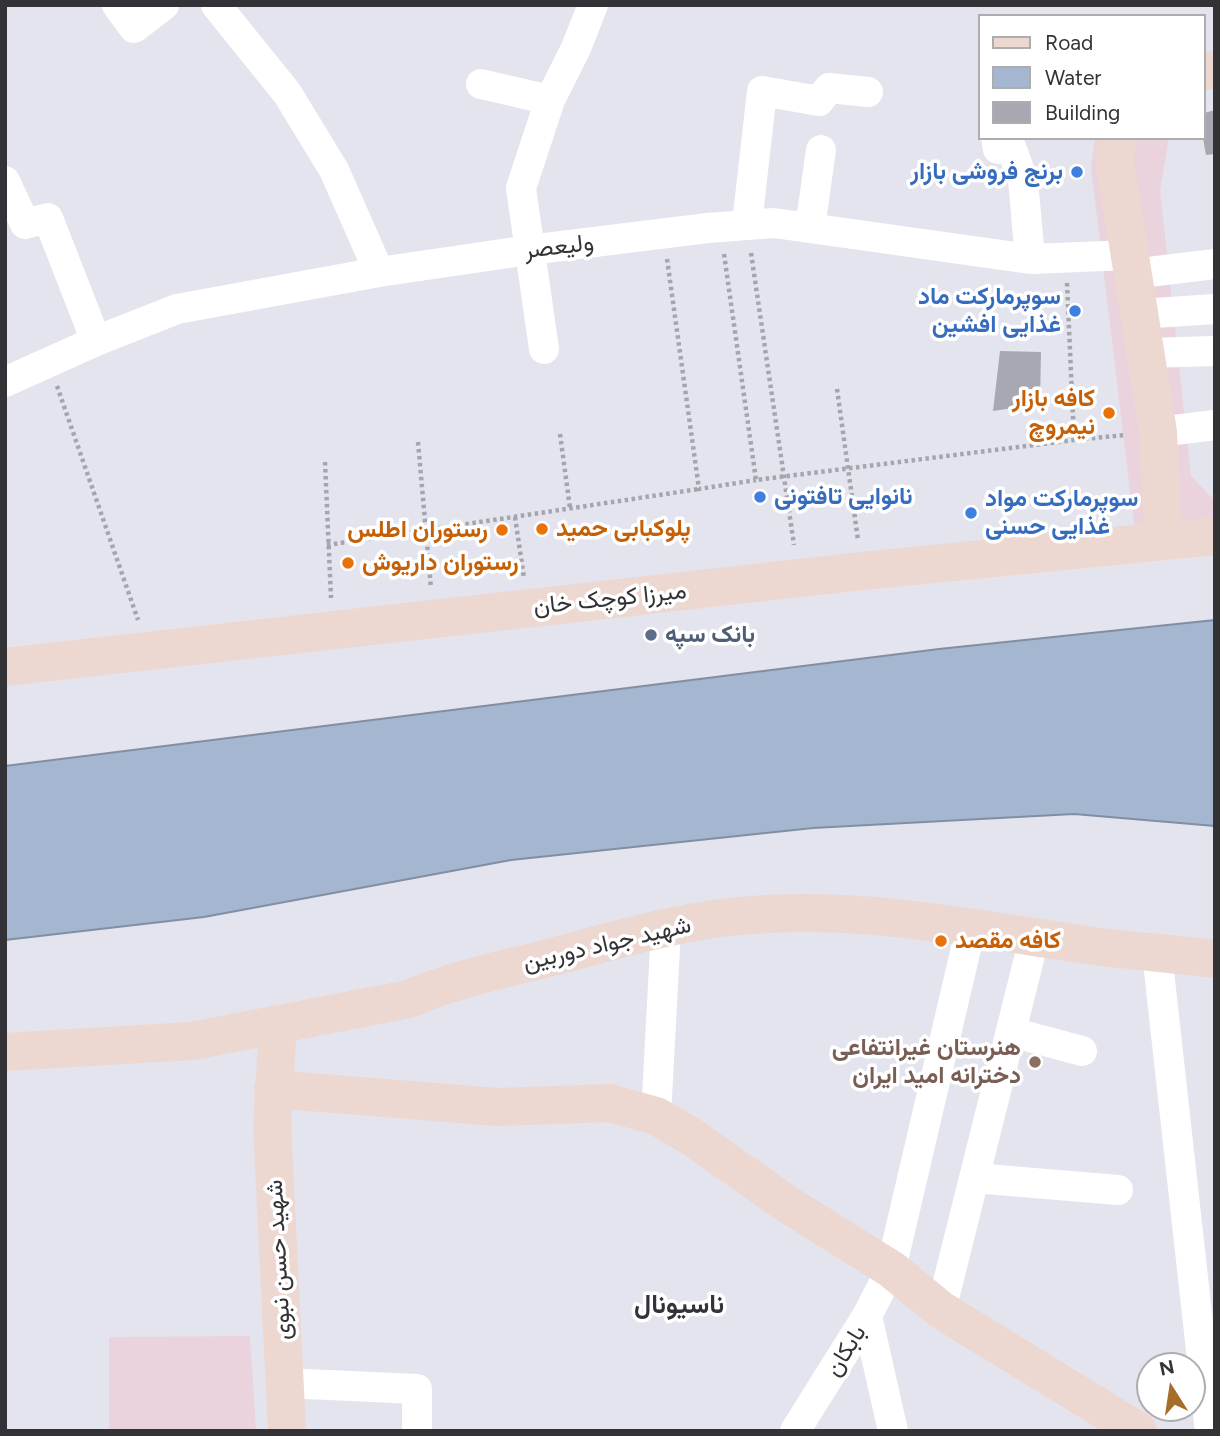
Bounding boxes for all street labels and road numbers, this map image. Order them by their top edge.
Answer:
street label: ولیعصر [523,228,595,266]
street label: میرزا کوچک خان [532,577,688,621]
street label: شهید جواد دوربین [520,911,694,977]
street label: شهید حسن نبوی [260,1179,298,1341]
street label: بابکان [819,1320,873,1382]

